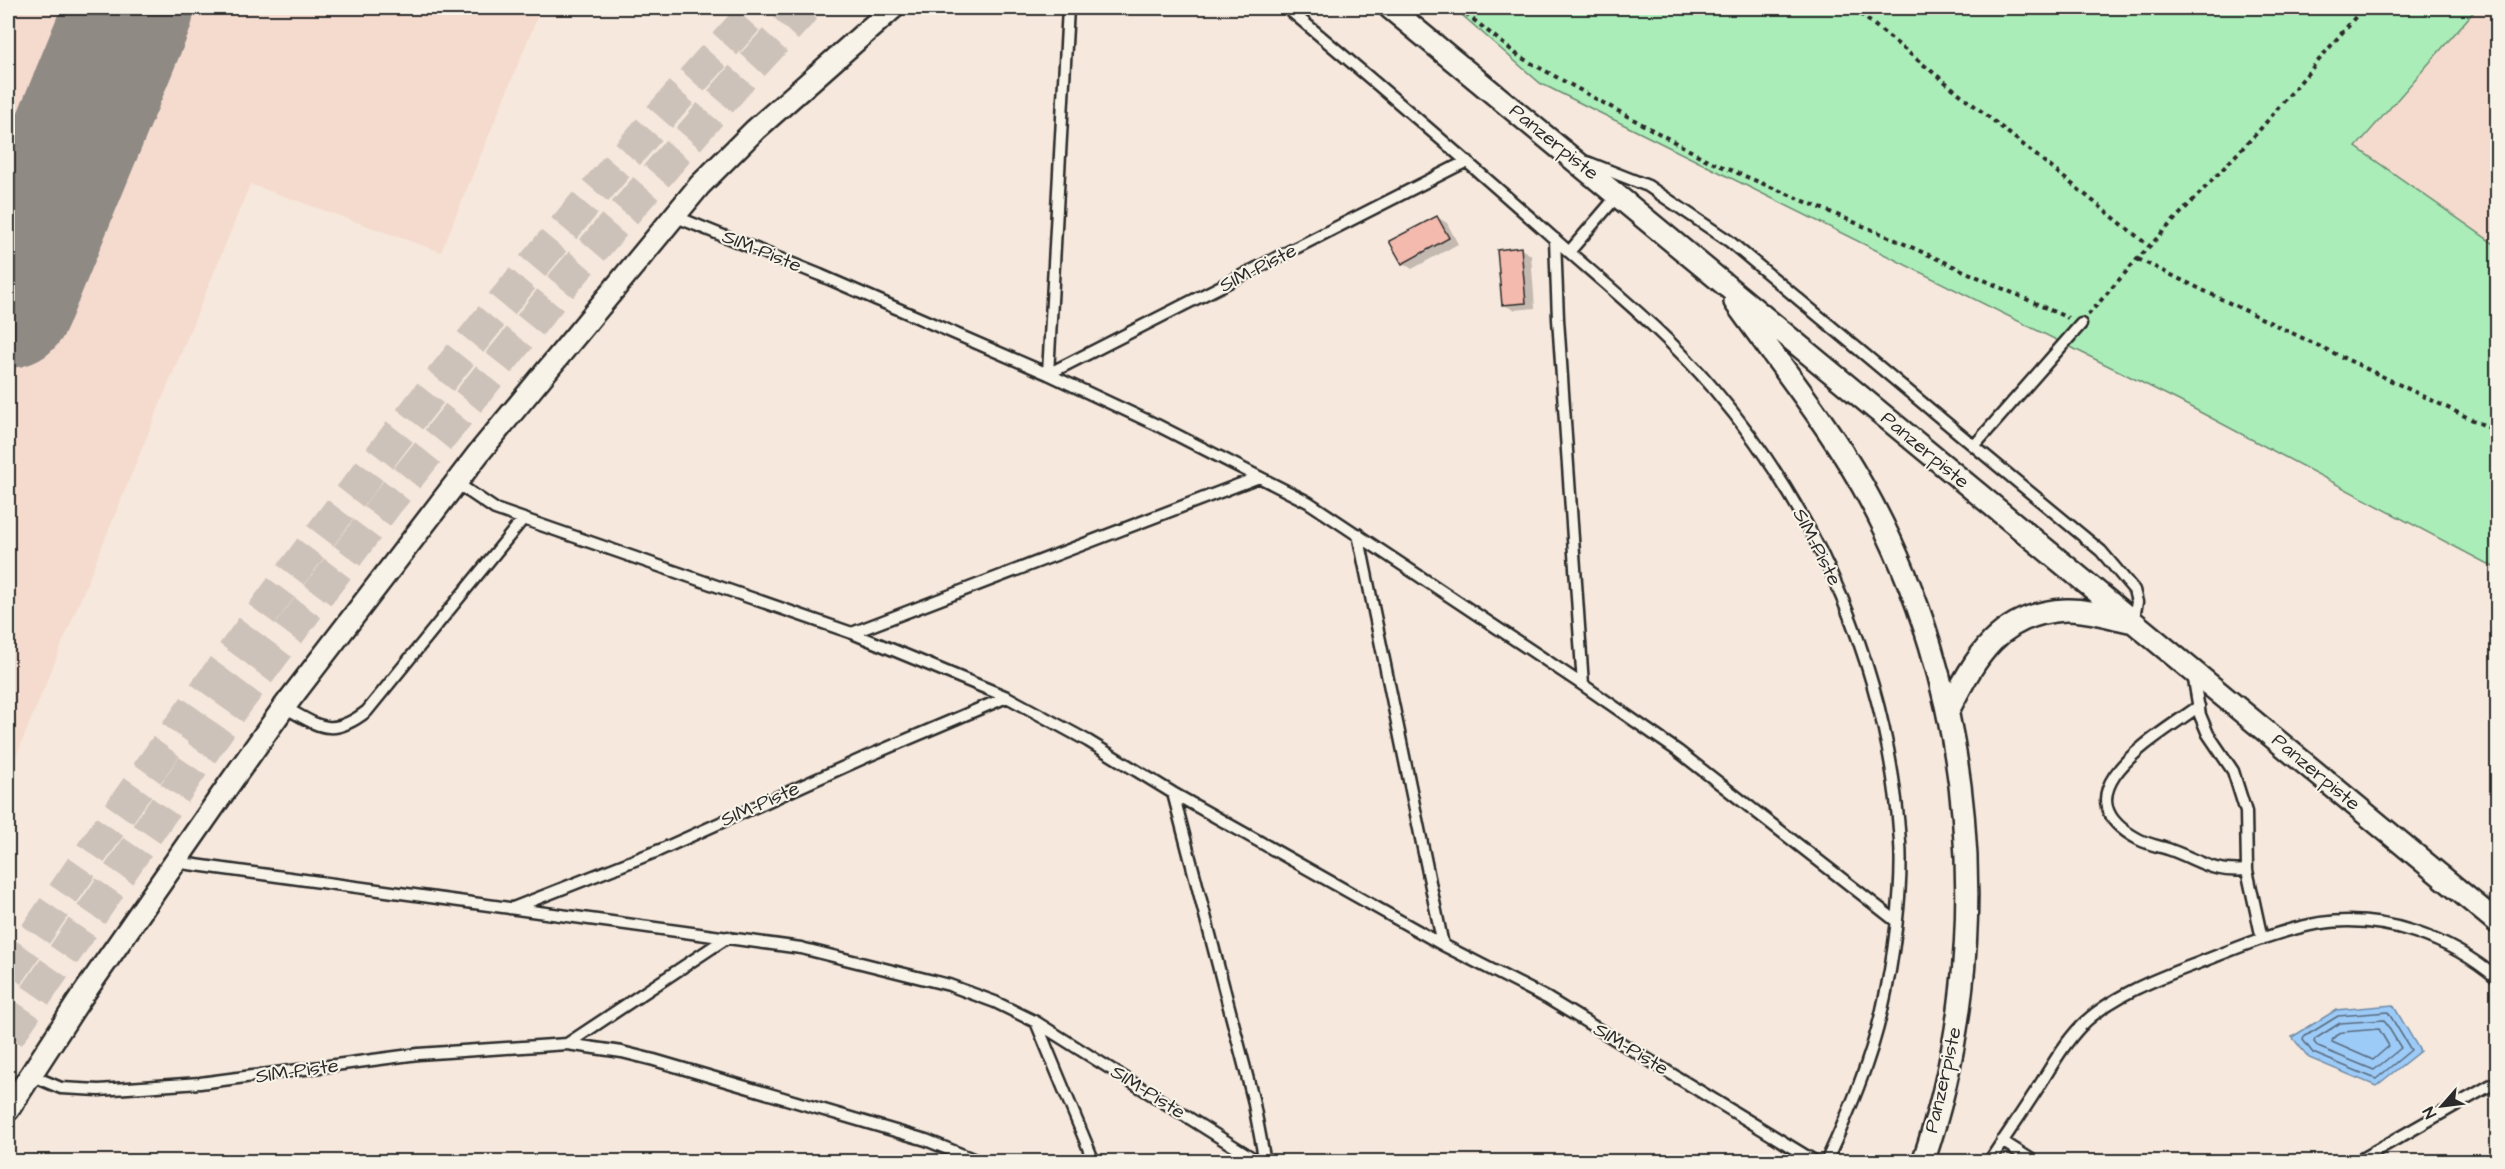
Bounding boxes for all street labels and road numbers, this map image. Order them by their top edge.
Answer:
street label: Panzerpiste [1503,97,1605,187]
street label: SIM-Piste [718,222,806,280]
street label: SIM-Piste [1215,237,1302,299]
street label: Panzerpiste [1875,405,1975,495]
street label: SIM-Piste [1786,504,1848,591]
street label: Panzerpiste [2266,727,2366,817]
street label: SIM-Piste [716,774,804,834]
street label: SIM-Piste [1588,1016,1674,1083]
street label: Panzerpiste [1917,1024,1969,1136]
street label: SIM-Piste [254,1051,340,1091]
street label: SIM-Piste [1105,1058,1191,1126]

